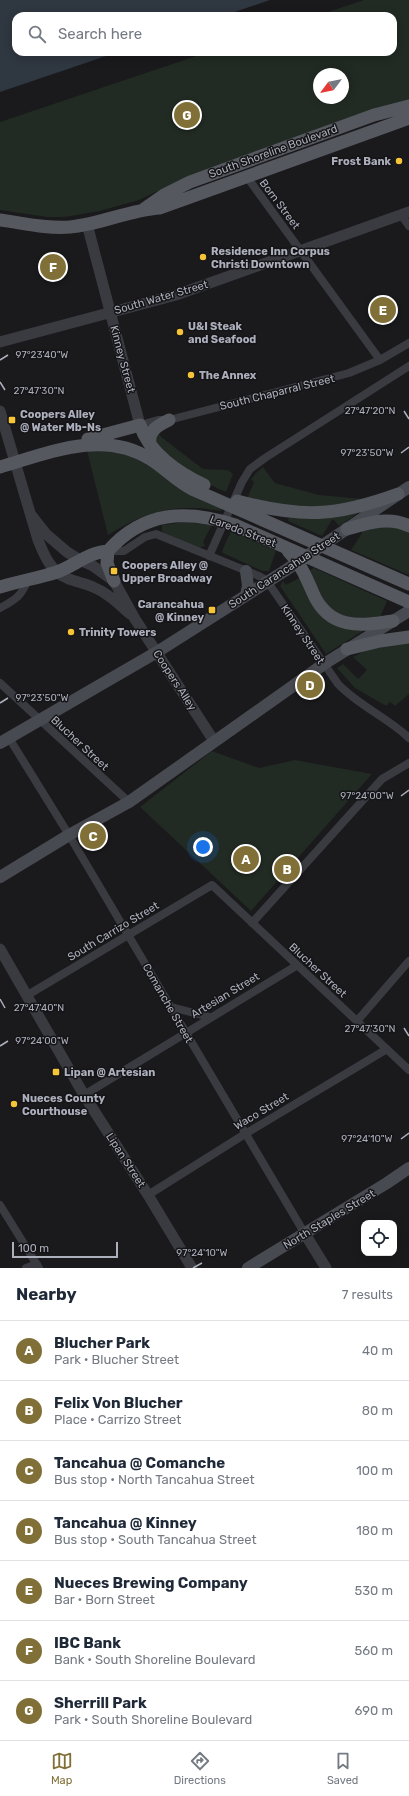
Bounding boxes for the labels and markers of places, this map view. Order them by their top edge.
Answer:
pin: G [174,100,200,130]
place label: Frost Bank [331,155,392,168]
marker: Frost Bank [394,156,404,166]
place label: Residence Inn Corpus Christi Downtown [211,245,330,271]
pin: F [40,252,66,282]
marker: Residence Inn Corpus Christi Downtown [198,252,208,262]
pin: E [370,295,396,325]
place label: U&I Steak and Seafood [188,320,256,346]
marker: U&I Steak and Seafood [175,327,185,337]
place label: The Annex [199,369,257,382]
marker: The Annex [186,370,196,380]
place label: Coopers Alley @ Water Mb-Ns [20,408,101,434]
marker: Coopers Alley @ Water Mb-Ns [7,415,17,425]
place label: Coopers Alley @ Upper Broadway [122,559,213,585]
marker: Coopers Alley @ Upper Broadway [109,566,119,576]
place label: Carancahua @ Kinney [138,598,204,624]
marker: Carancahua @ Kinney [207,605,217,615]
place label: Trinity Towers [79,626,156,639]
marker: Trinity Towers [66,627,76,637]
pin: D [297,670,323,700]
pin: C [80,821,106,851]
pin: A [233,844,259,874]
pin: B [274,854,300,884]
place label: Lipan @ Artesian [64,1066,155,1079]
marker: Lipan @ Artesian [51,1067,61,1077]
place label: Nueces County Courthouse [22,1092,106,1118]
marker: Nueces County Courthouse [9,1099,19,1109]

